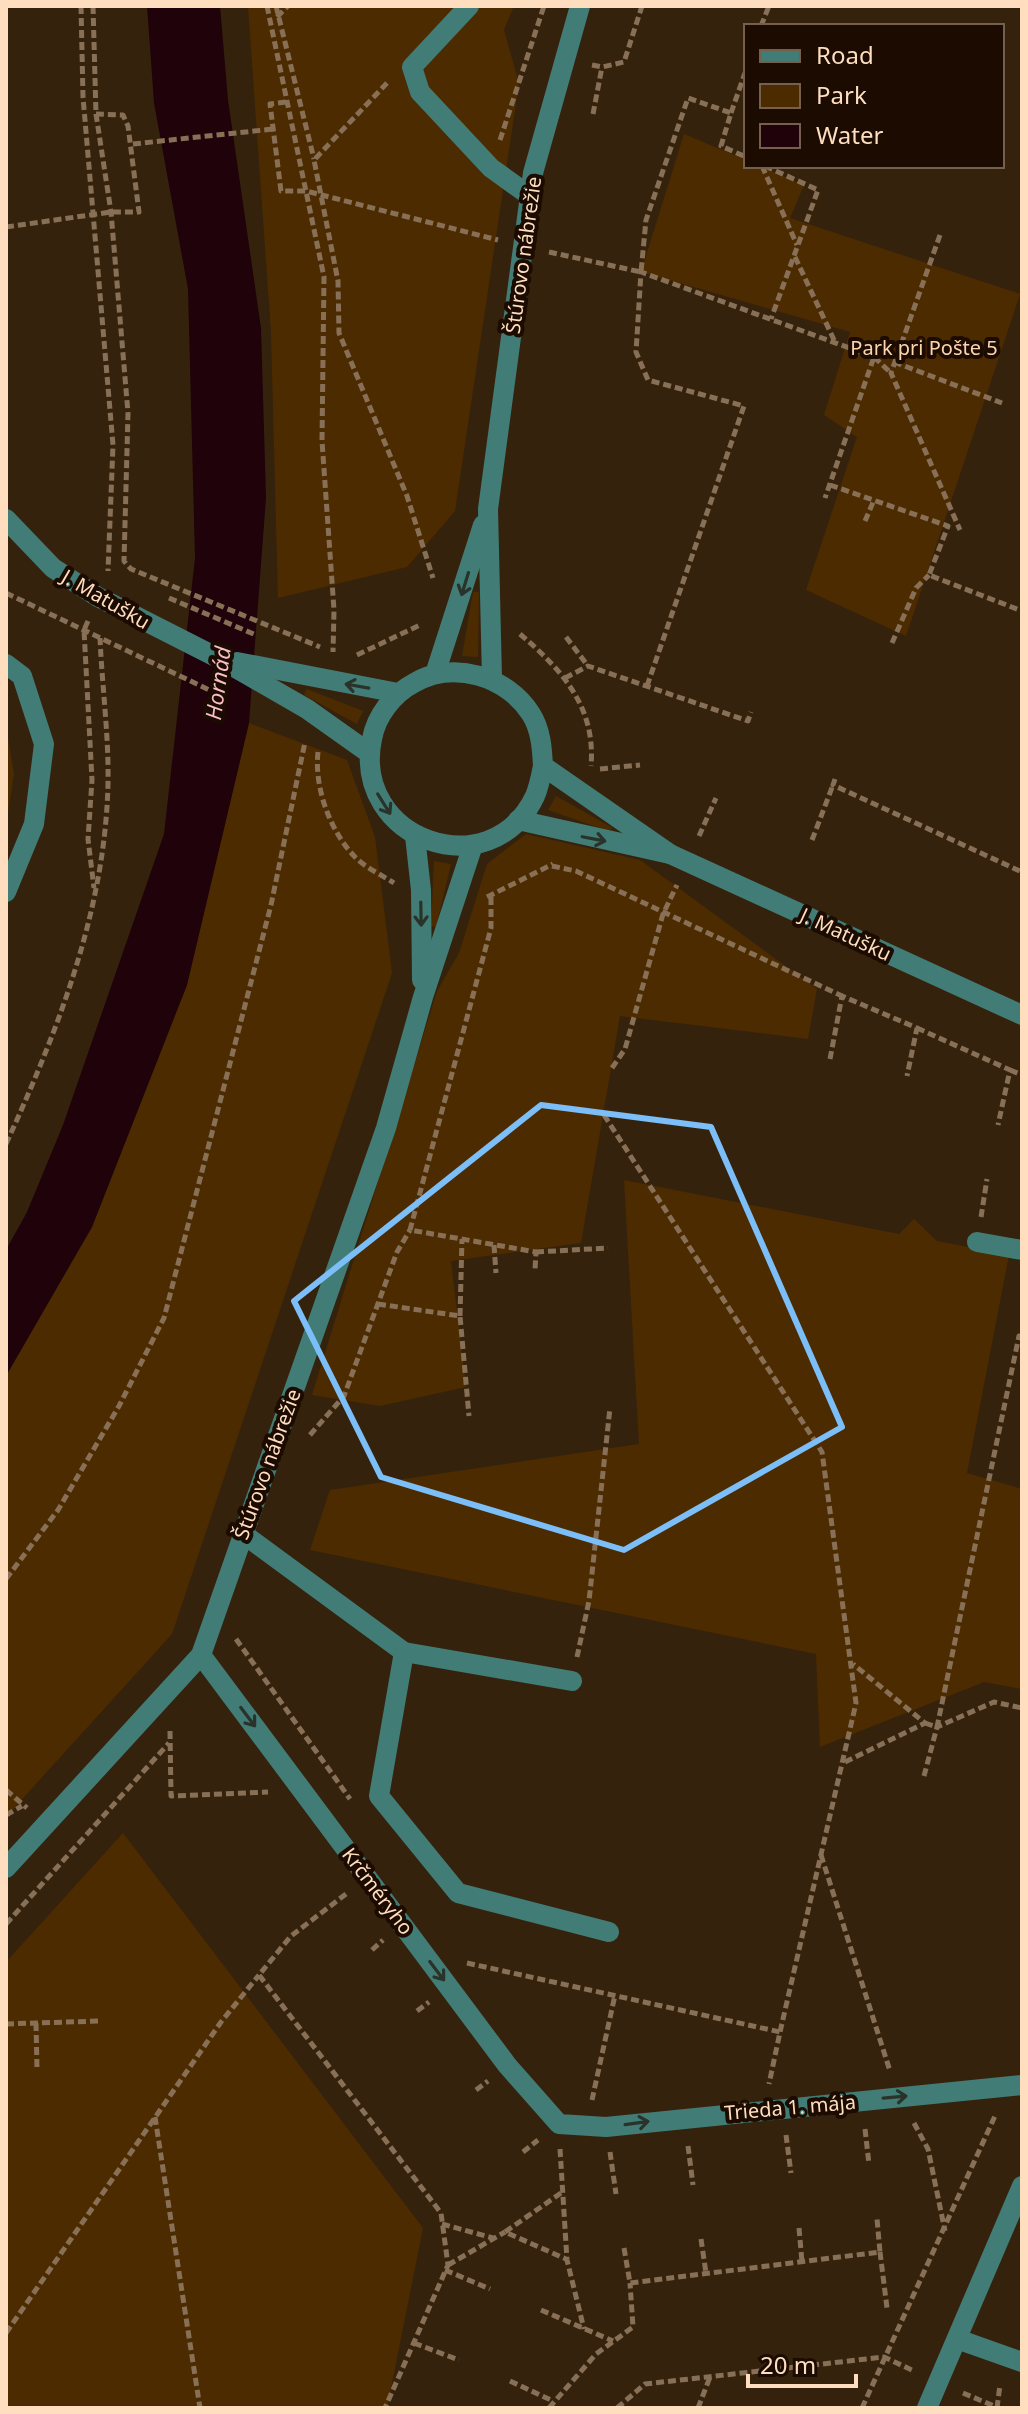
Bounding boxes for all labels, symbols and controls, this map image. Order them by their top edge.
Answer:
legend [744,24,1004,168]
text: Road [816,38,874,71]
text: Park [816,78,867,111]
text: Water [816,118,884,151]
street label: Štúrovo nábrežie [499,175,547,335]
park label: Park pri Pošte 5 [850,334,998,361]
street label: J. Matušku [55,562,155,635]
one-way arrow [456,571,471,596]
water label: Hornád [197,643,237,722]
one-way arrow [345,677,370,692]
one-way arrow [376,793,392,815]
one-way arrow [580,832,606,847]
one-way arrow [413,900,429,927]
street label: J. Matušku [794,900,896,967]
street label: Štúrovo nábrežie [227,1385,307,1543]
one-way arrow [239,1706,256,1727]
street label: Krčméryho [336,1842,420,1940]
one-way arrow [428,1959,445,1981]
street label: Trieda 1. mája [723,2088,857,2126]
one-way arrow [881,2089,908,2104]
one-way arrow [623,2115,649,2130]
scale bar [748,2338,856,2388]
text: 20 m [760,2348,816,2381]

